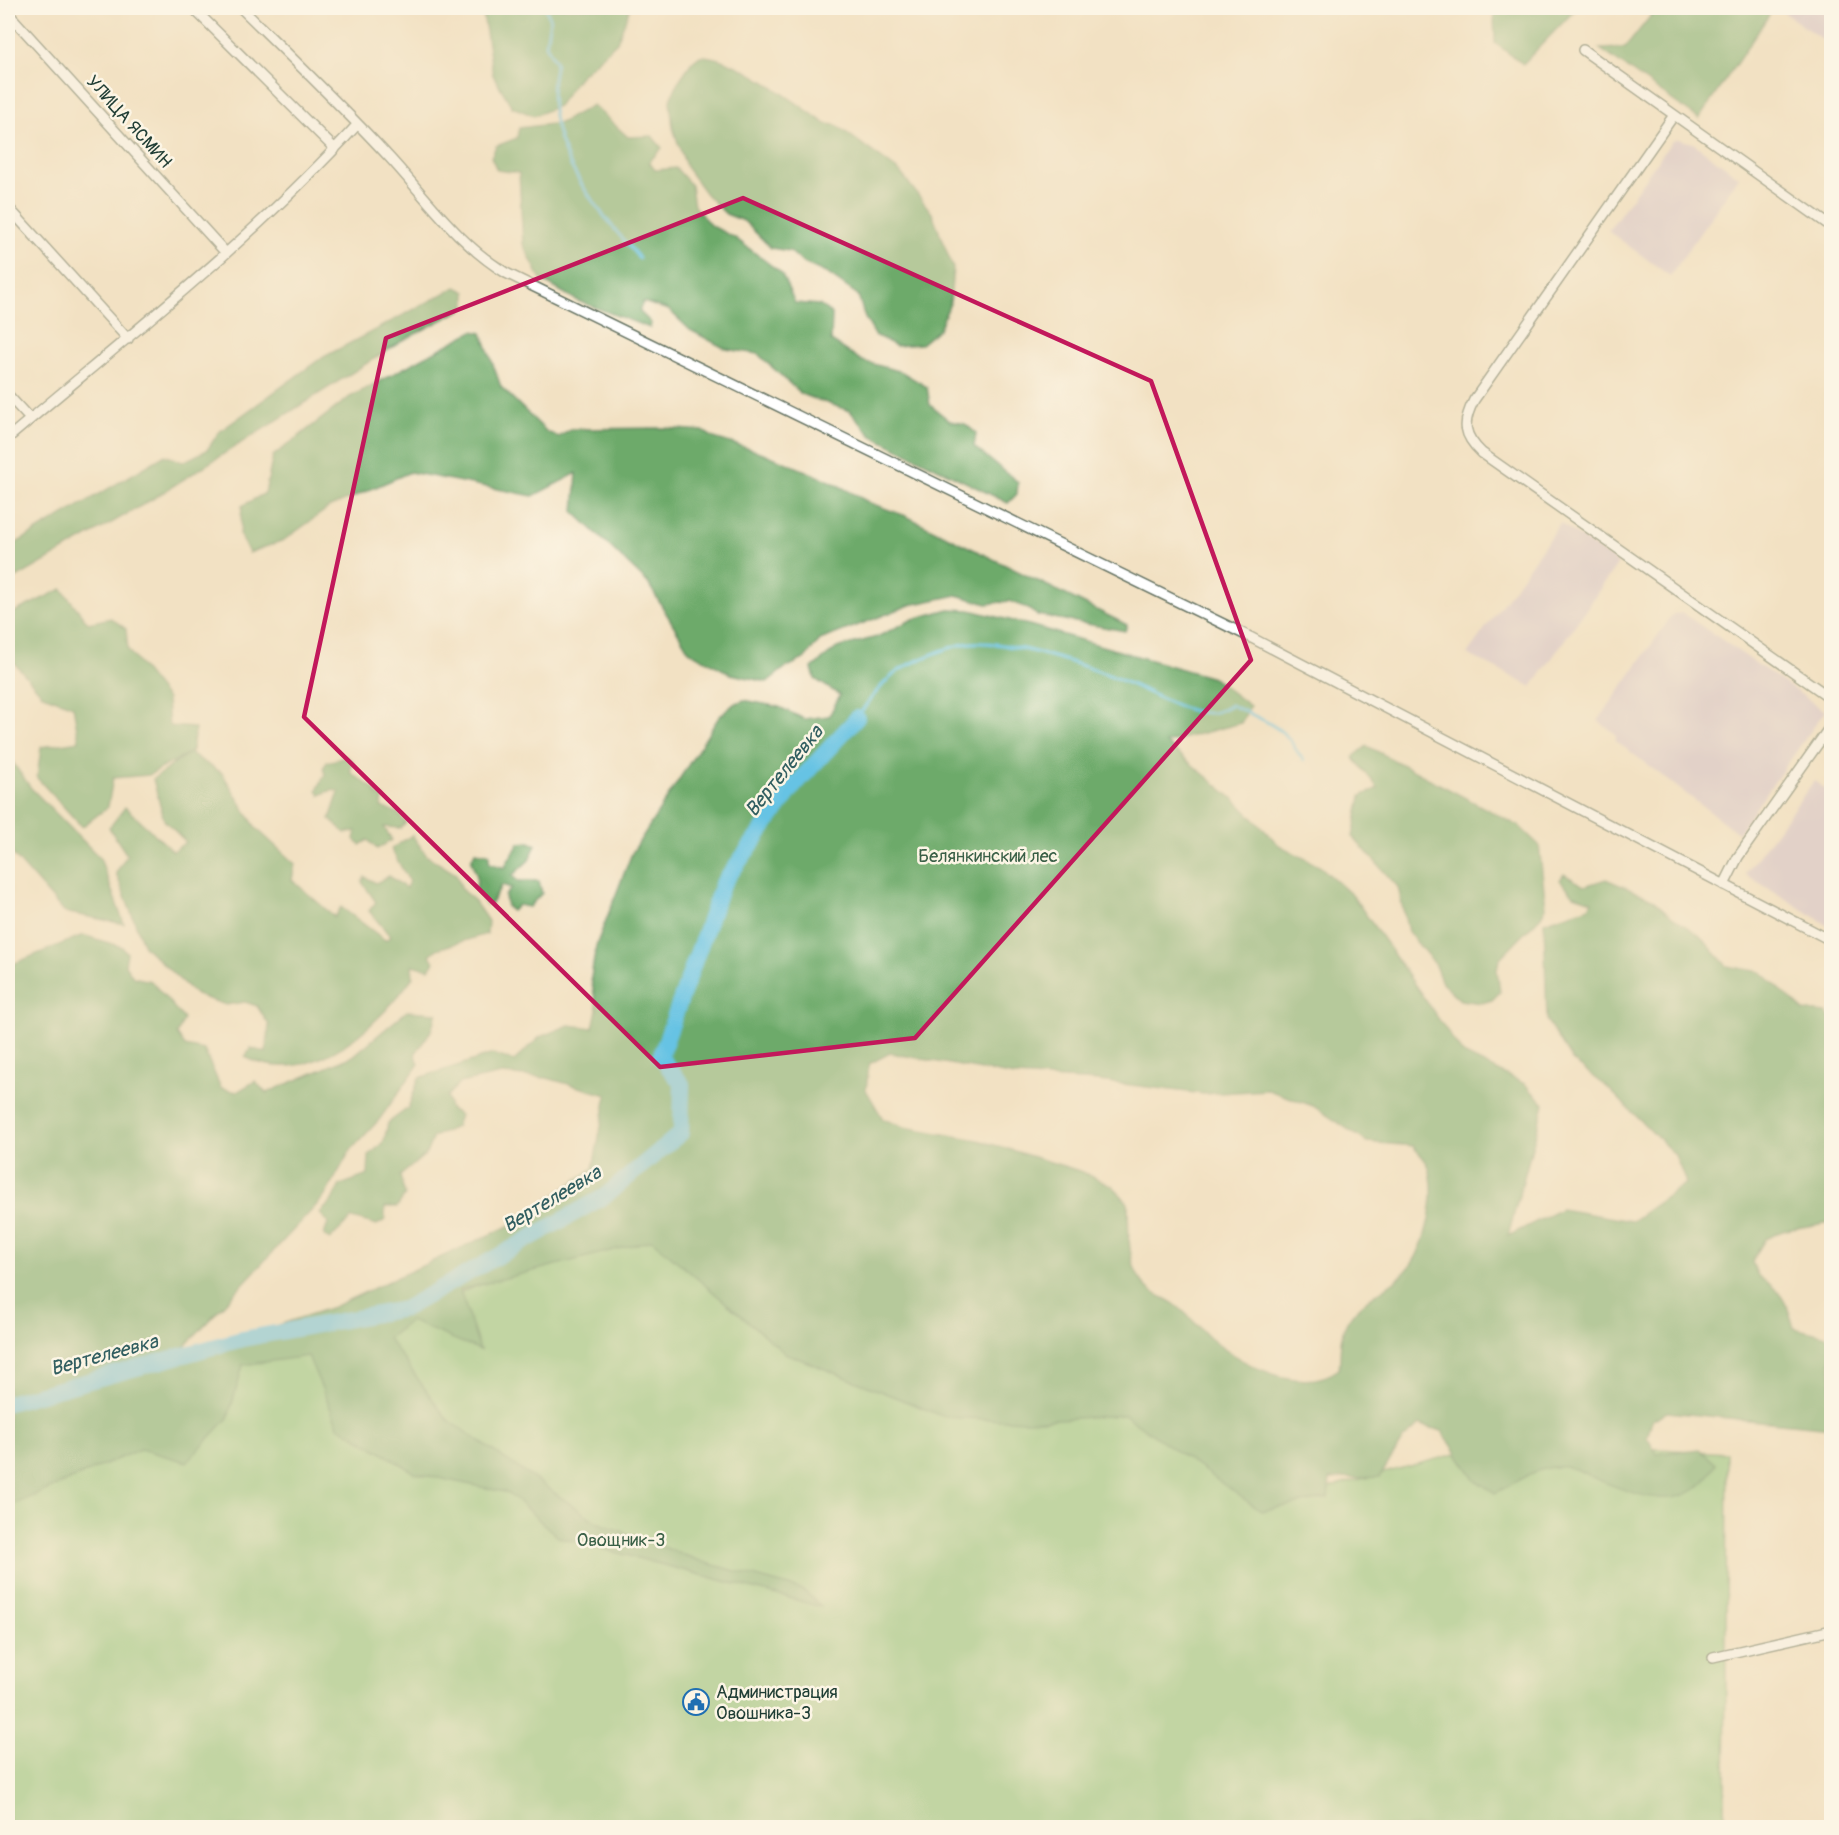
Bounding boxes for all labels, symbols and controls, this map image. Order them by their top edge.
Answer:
street label: УЛИЦА ЯСМИН [81,71,177,173]
water label: Вертелеевка [740,719,829,822]
park label: Белянкинский лес [918,845,1058,868]
water label: Вертелеевка [498,1159,607,1238]
water label: Вертелеевка [48,1328,162,1381]
park label: Овощник-3 [577,1529,665,1552]
place label: Администрация Овошника-3 [716,1681,838,1725]
public building icon: Администрация Овошника-3 [681,1687,711,1717]

